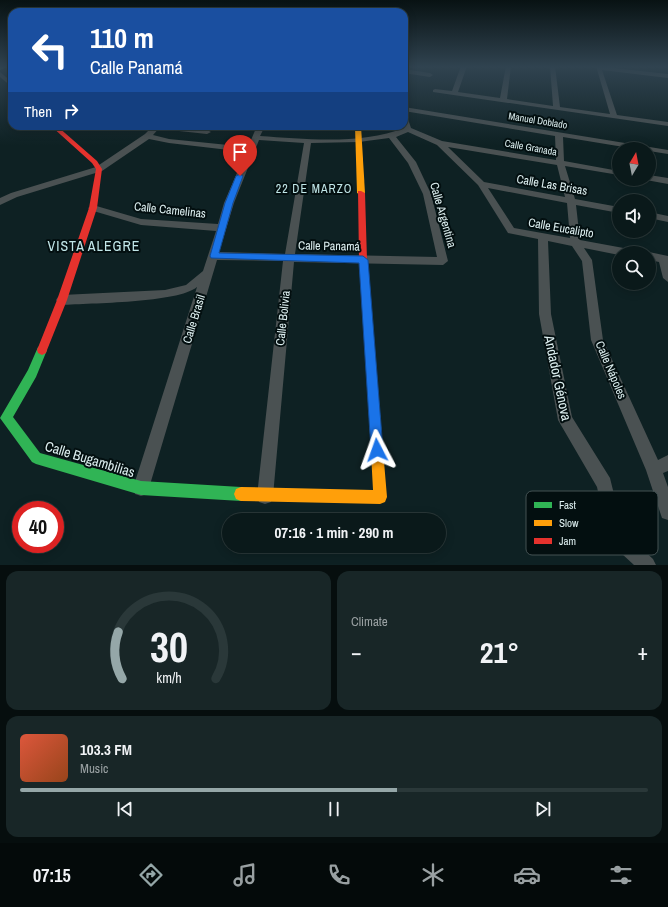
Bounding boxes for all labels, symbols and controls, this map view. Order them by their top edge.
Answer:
text: 110 m [90,19,154,57]
icon: left [24,24,76,76]
text: Calle Panamá [90,55,183,80]
icon: right [60,100,82,122]
text: Then [24,101,52,122]
street label: Manuel Doblado [507,109,569,132]
pin [223,135,257,176]
street label: Calle Granada [504,137,559,159]
icon: arrive [229,141,251,163]
north arrow [612,142,656,186]
map controls [612,142,656,290]
street label: Calle Las Brisas [515,171,589,199]
street label: Calle Argentina [426,180,460,250]
district label: 22 DE MARZO [276,181,352,197]
button: sound [612,194,656,238]
street label: Calle Camelinas [133,198,207,222]
street label: Calle Eucalipto [527,214,595,242]
district label: VISTA ALEGRE [48,237,140,255]
street label: Calle Panamá [298,237,361,255]
button: search [612,246,656,290]
street label: Calle Bolivia [272,289,294,346]
street label: Calle Brasil [179,293,209,345]
street label: Andador Génova [540,333,576,423]
street label: Calle Nápoles [592,339,630,401]
position arrow [356,429,398,471]
street label: Calle Bugambilias [43,437,137,481]
legend [526,491,658,555]
text: Fast [559,498,577,512]
speed limit sign: 40 [12,501,64,553]
text: Slow [559,516,579,530]
text: 07:16 · 1 min · 290 m [275,522,393,543]
text: Jam [559,534,576,548]
text: Climate [351,613,388,630]
text: 30 [150,618,187,674]
text: 21° [480,632,519,672]
text: − [351,637,362,667]
text: + [637,637,648,667]
text: km/h [156,667,181,686]
text: 103.3 FM [80,739,132,760]
text: Music [80,760,108,777]
icon: previous [114,798,136,820]
icon: pause [323,798,345,820]
icon: next [532,798,554,820]
icon: directions [137,861,165,889]
icon: music [231,861,259,889]
icon: phone [325,861,353,889]
icon: climate [419,861,447,889]
icon: car [513,861,541,889]
icon: filters [607,861,635,889]
text: 07:15 [33,863,71,888]

